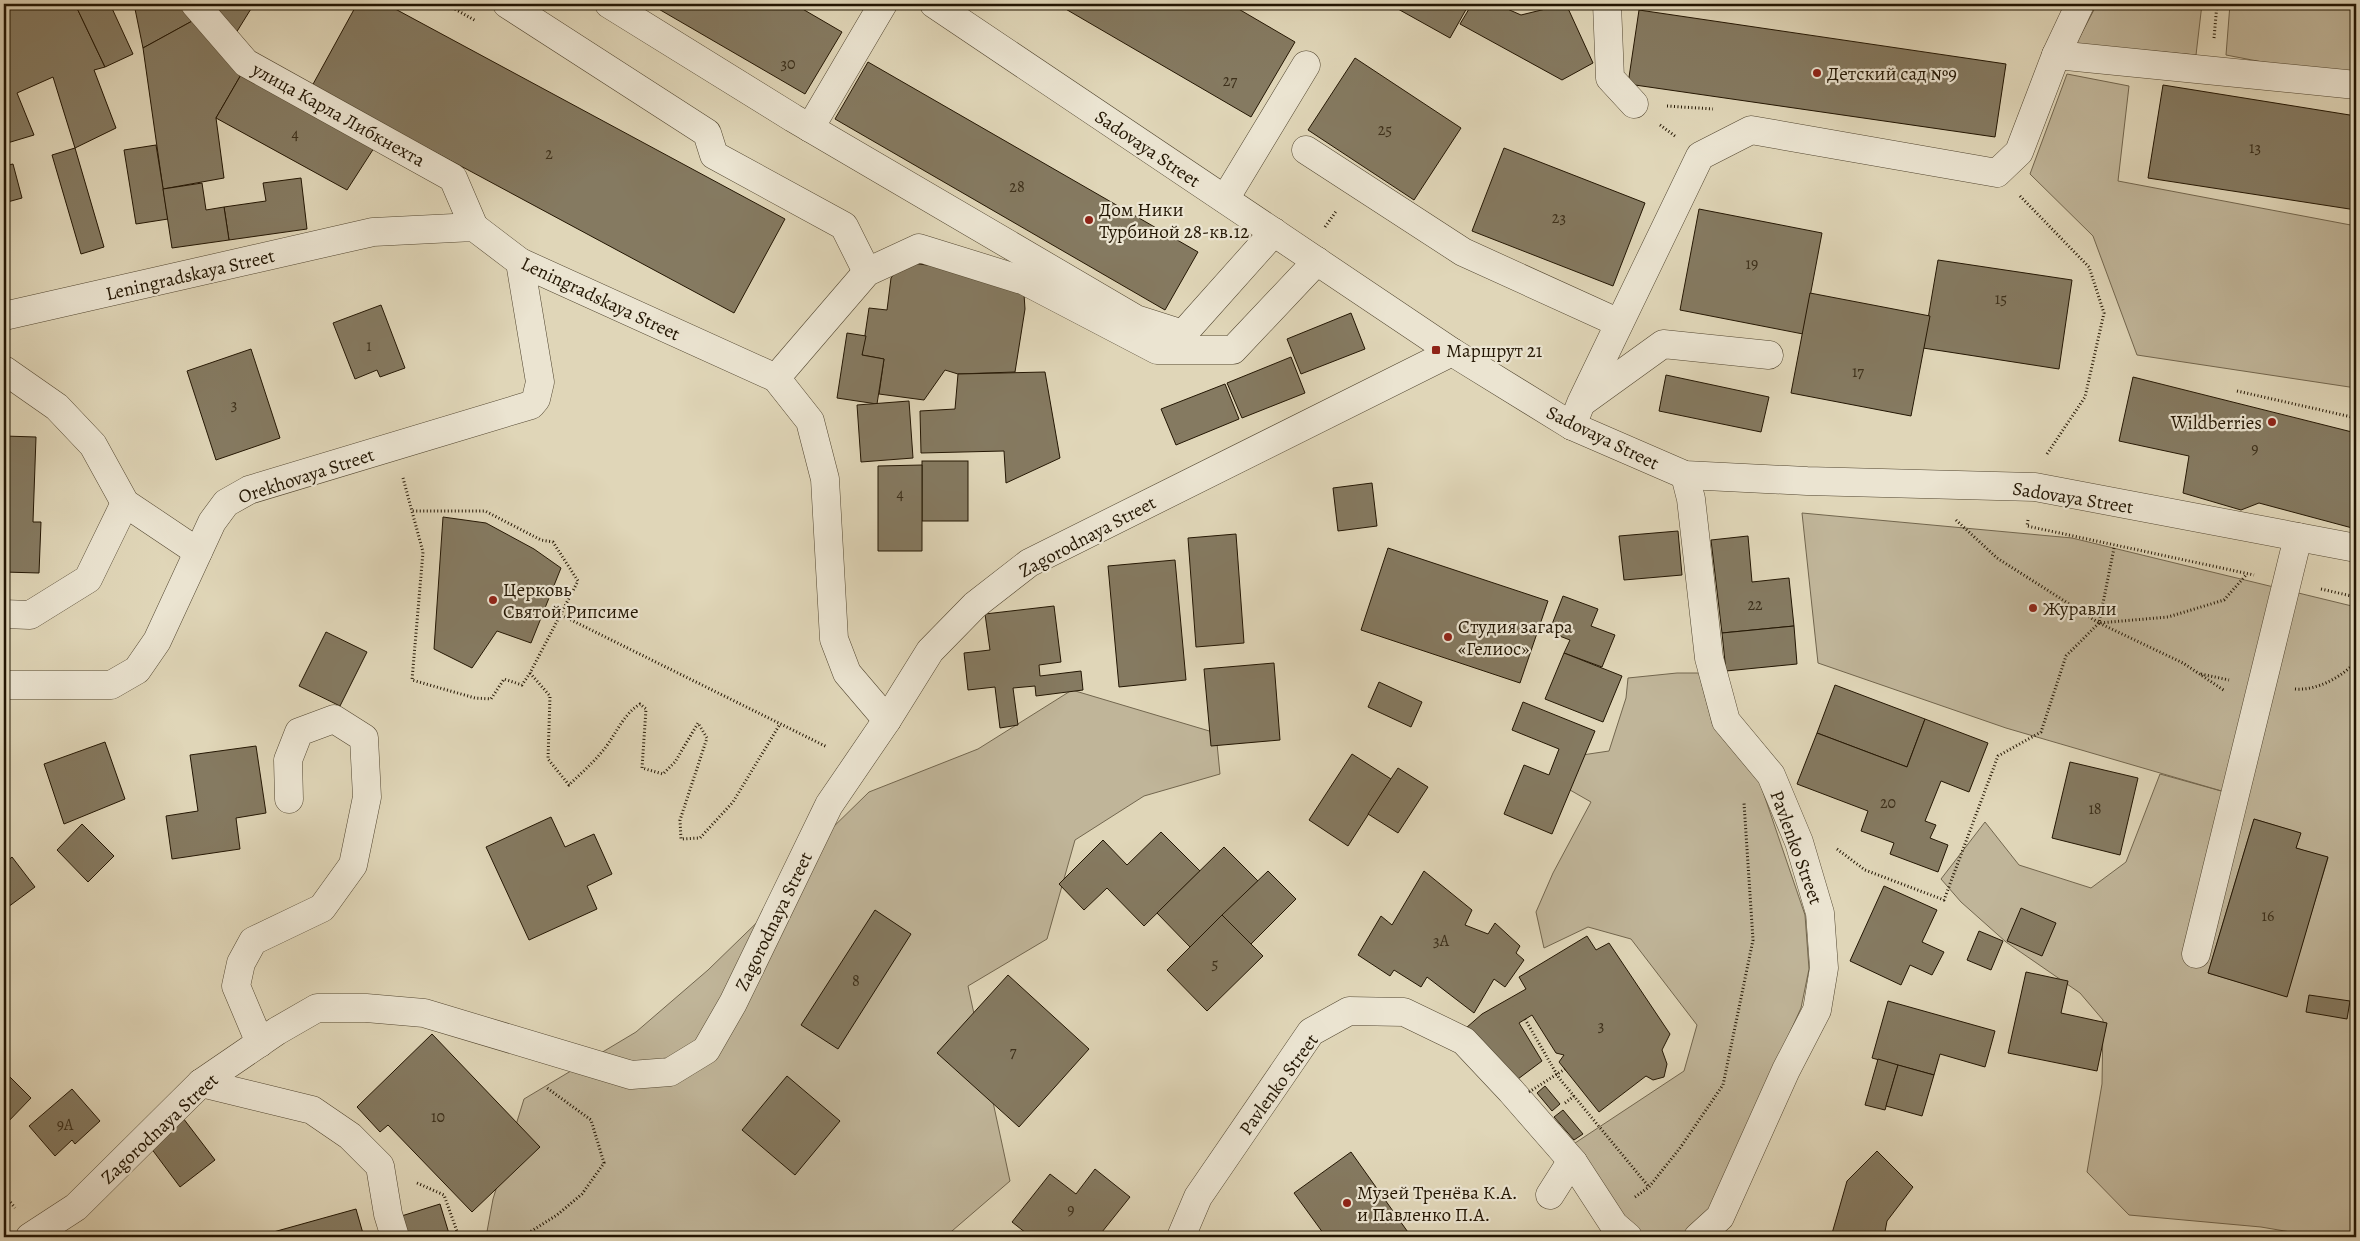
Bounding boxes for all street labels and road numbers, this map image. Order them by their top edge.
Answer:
street label: улица Карла Либкнехта [247,56,430,173]
street label: Sadovaya Street [1090,104,1205,194]
street label: Leningradskaya Street [103,243,277,307]
street label: Leningradskaya Street [517,251,684,347]
street label: Sadovaya Street [1542,399,1663,476]
street label: Orekhovaya Street [235,442,378,510]
street label: Sadovaya Street [2011,476,2135,520]
street label: Zagorodnaya Street [1014,490,1161,584]
street label: Pavlenko Street [1763,787,1829,908]
street label: Zagorodnaya Street [729,848,819,995]
street label: Pavlenko Street [1233,1029,1324,1141]
street label: Zagorodnaya Street [95,1067,224,1190]

